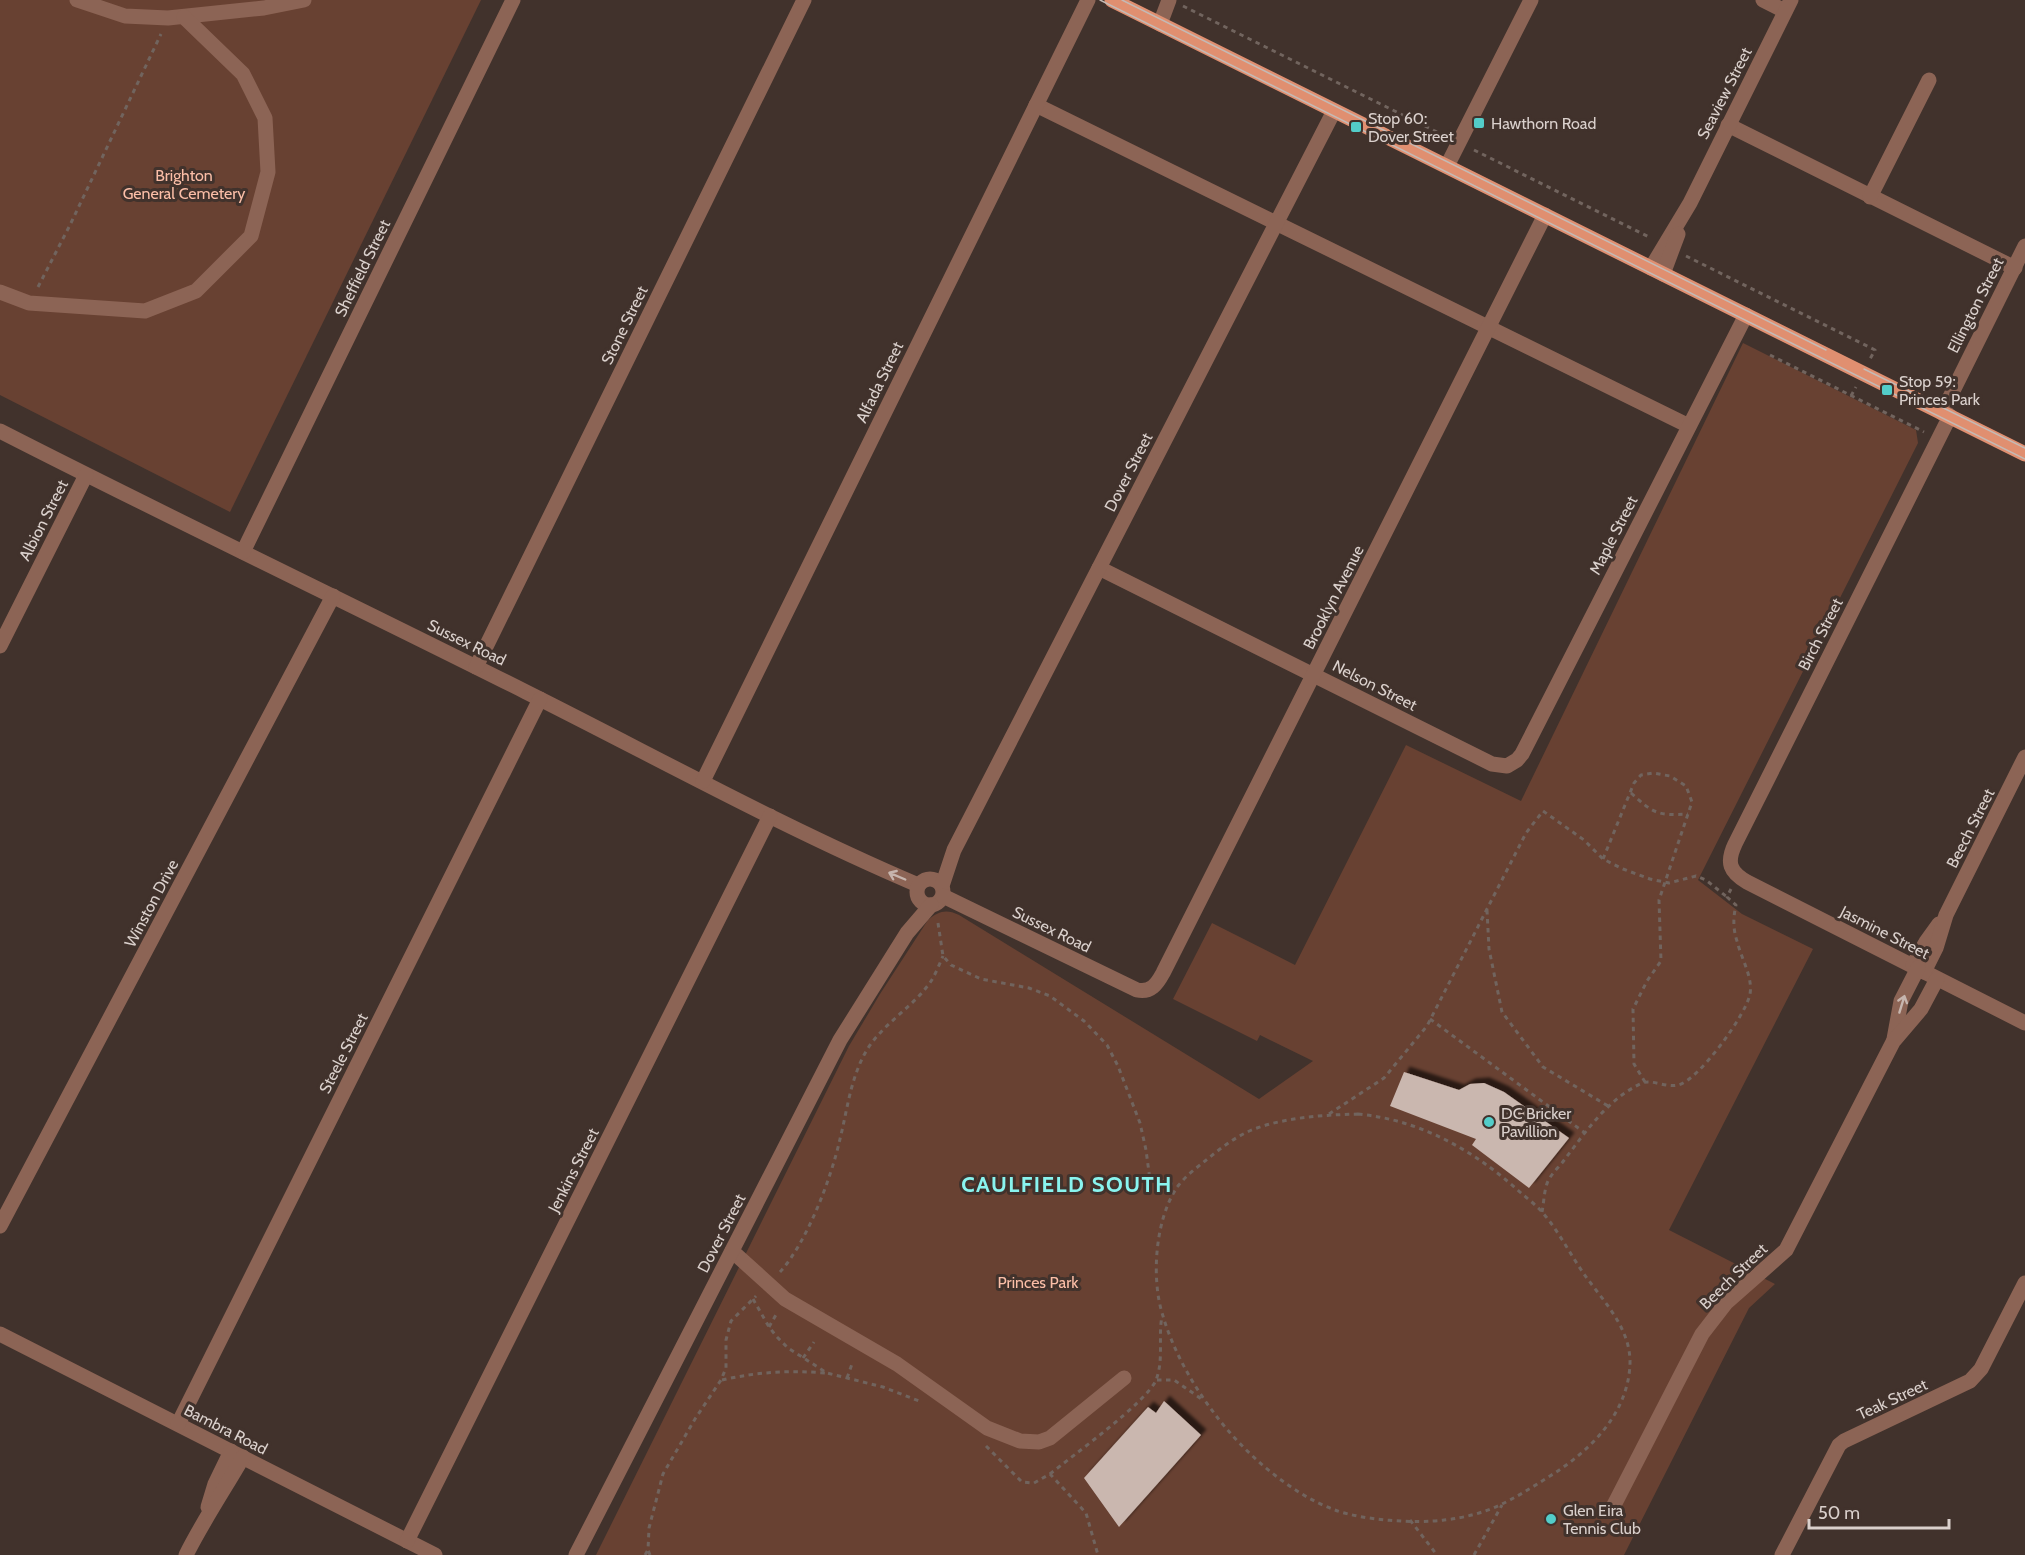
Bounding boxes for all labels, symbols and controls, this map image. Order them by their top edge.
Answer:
street label: Seaview Street [1693,44,1756,142]
place label: Stop 60: Dover Street [1368,109,1454,146]
place label: Hawthorn Road [1491,114,1596,133]
marker: Hawthorn Road [1472,116,1486,130]
marker: Stop 60: Dover Street [1349,120,1363,134]
park label: Brighton General Cemetery [123,166,245,203]
street label: Sheffield Street [331,216,394,320]
street label: Ellington Street [1943,254,2008,356]
street label: Stone Street [597,282,652,368]
street label: Alfada Street [852,338,907,426]
place label: Stop 59: Princes Park [1899,372,1981,409]
marker: Stop 59: Princes Park [1880,383,1894,397]
street label: Dover Street [1100,429,1157,515]
street label: Albion Street [15,476,72,564]
street label: Maple Street [1585,492,1642,578]
street label: Brooklyn Avenue [1299,542,1368,652]
street label: Birch Street [1794,594,1847,673]
street label: Sussex Road [424,615,509,670]
street label: Nelson Street [1329,656,1421,715]
street label: Beech Street [1942,785,1999,871]
street label: Winston Drive [120,856,182,950]
one-way arrow [888,870,906,881]
street label: Jasmine Street [1836,901,1933,963]
street label: Sussex Road [1009,902,1094,957]
one-way arrow [1897,995,1908,1014]
street label: Steele Street [315,1009,372,1096]
place label: DC Bricker Pavillion [1501,1104,1572,1141]
marker: DC Bricker Pavillion [1482,1115,1496,1129]
street label: Jenkins Street [544,1124,603,1216]
district label: CAULFIELD SOUTH [961,1171,1173,1198]
street label: Dover Street [693,1190,750,1276]
street label: Beech Street [1696,1239,1772,1313]
park label: Princes Park [998,1273,1079,1292]
street label: Teak Street [1854,1375,1931,1424]
street label: Bambra Road [181,1400,271,1459]
scale bar [1809,1492,1948,1530]
place label: Glen Eira Tennis Club [1563,1501,1641,1538]
text: 50 m [1818,1502,1860,1524]
marker: Glen Eira Tennis Club [1544,1512,1558,1526]

